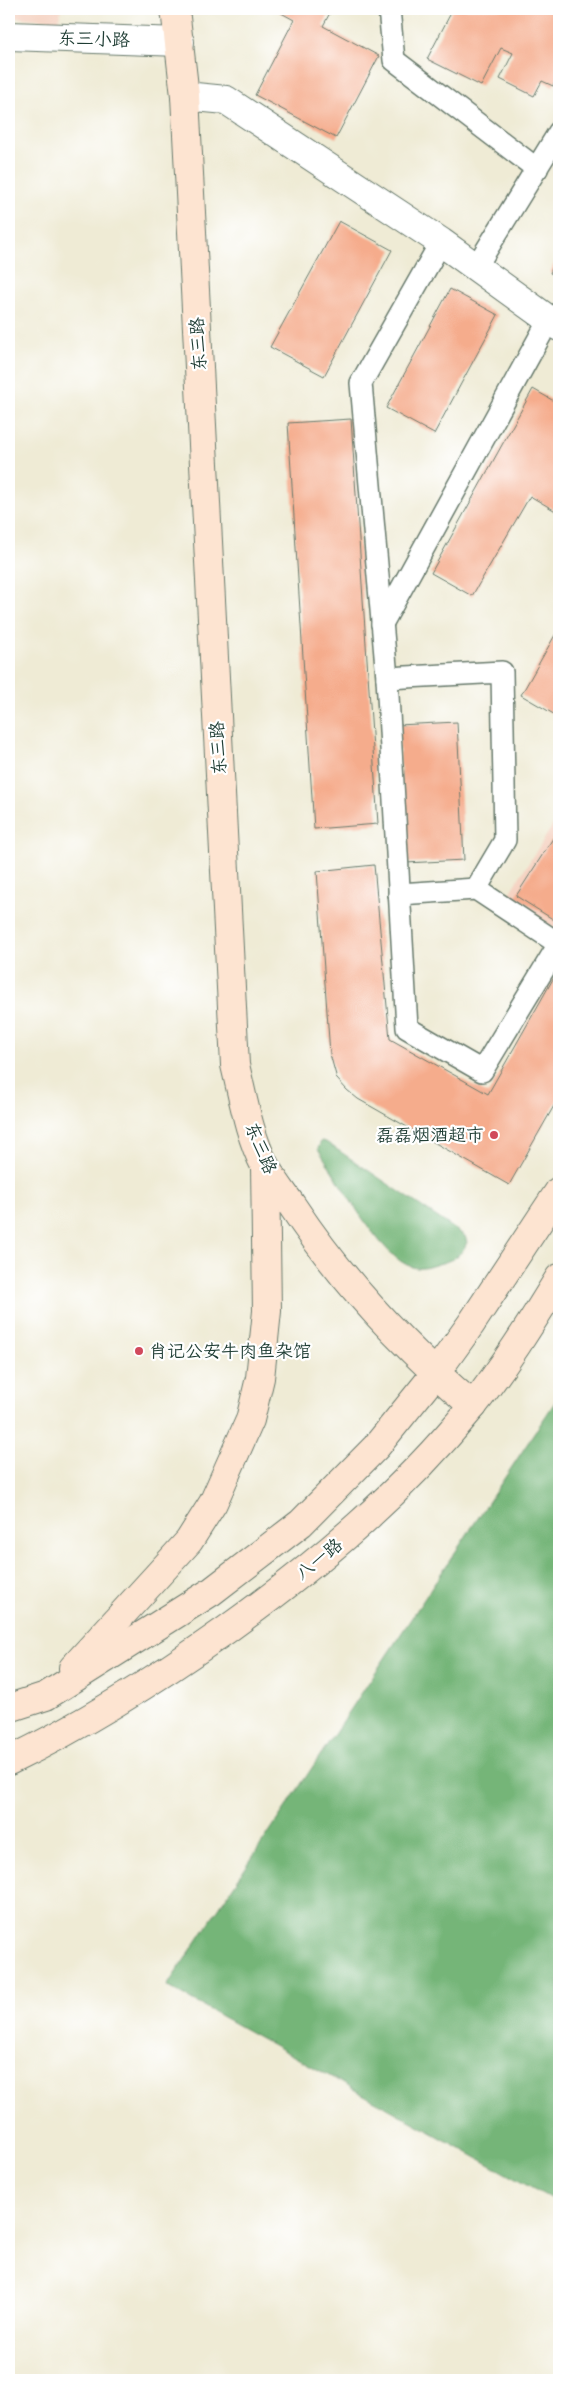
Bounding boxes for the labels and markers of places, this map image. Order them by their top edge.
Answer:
place label: 磊磊烟酒超市 [376,1124,484,1146]
marker: 磊磊烟酒超市 [488,1129,500,1141]
place label: 肖记公安牛肉鱼杂馆 [149,1340,311,1362]
marker: 肖记公安牛肉鱼杂馆 [133,1345,145,1357]

